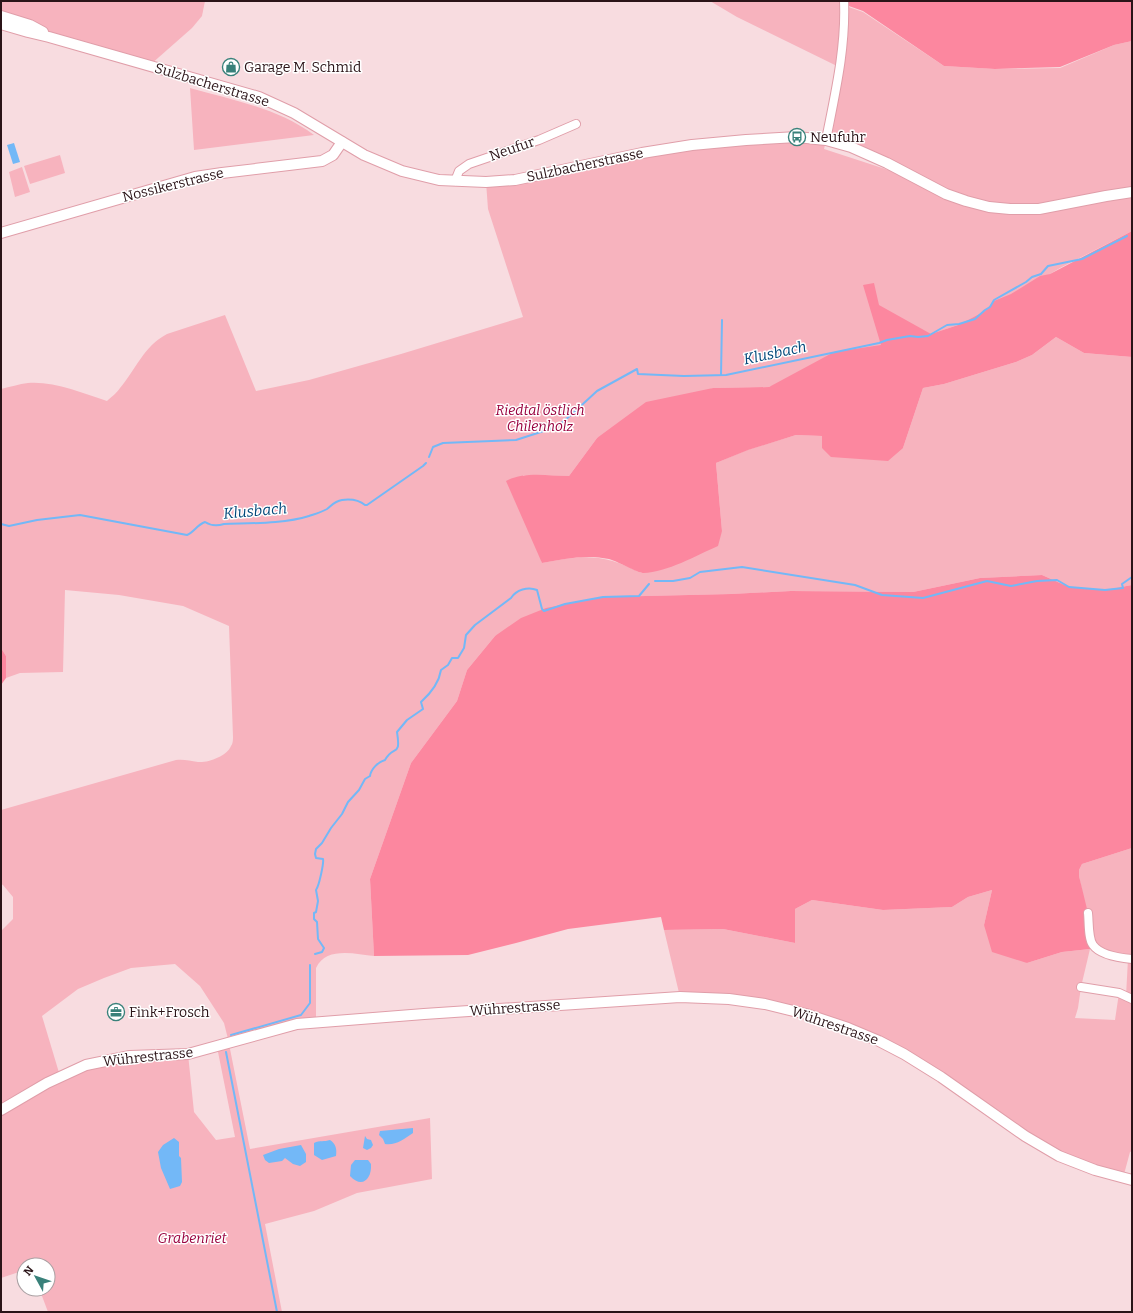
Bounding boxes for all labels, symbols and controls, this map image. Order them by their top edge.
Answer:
shop icon: Garage M. Schmid [221,57,241,77]
place label: Garage M. Schmid [244,59,361,76]
street label: Sulzbacherstrasse [153,60,271,110]
bus stop icon: Neufuhr [787,127,807,147]
place label: Neufuhr [810,129,866,146]
street label: Neufur [487,133,537,165]
street label: Sulzbacherstrasse [525,144,645,186]
street label: Nossikerstrasse [121,164,225,206]
water label: Klusbach [742,338,808,368]
park label: Riedtal östlich Chilenholz [495,402,585,435]
water label: Klusbach [222,499,288,523]
street label: Wührestrasse [469,996,561,1020]
office icon: Fink+Frosch [106,1002,126,1022]
street label: Wührestrasse [789,1003,881,1049]
place label: Fink+Frosch [129,1004,210,1021]
street label: Wührestrasse [102,1044,194,1070]
park label: Grabenriet [157,1230,228,1247]
north arrow [16,1257,56,1297]
text: N [21,1263,37,1278]

